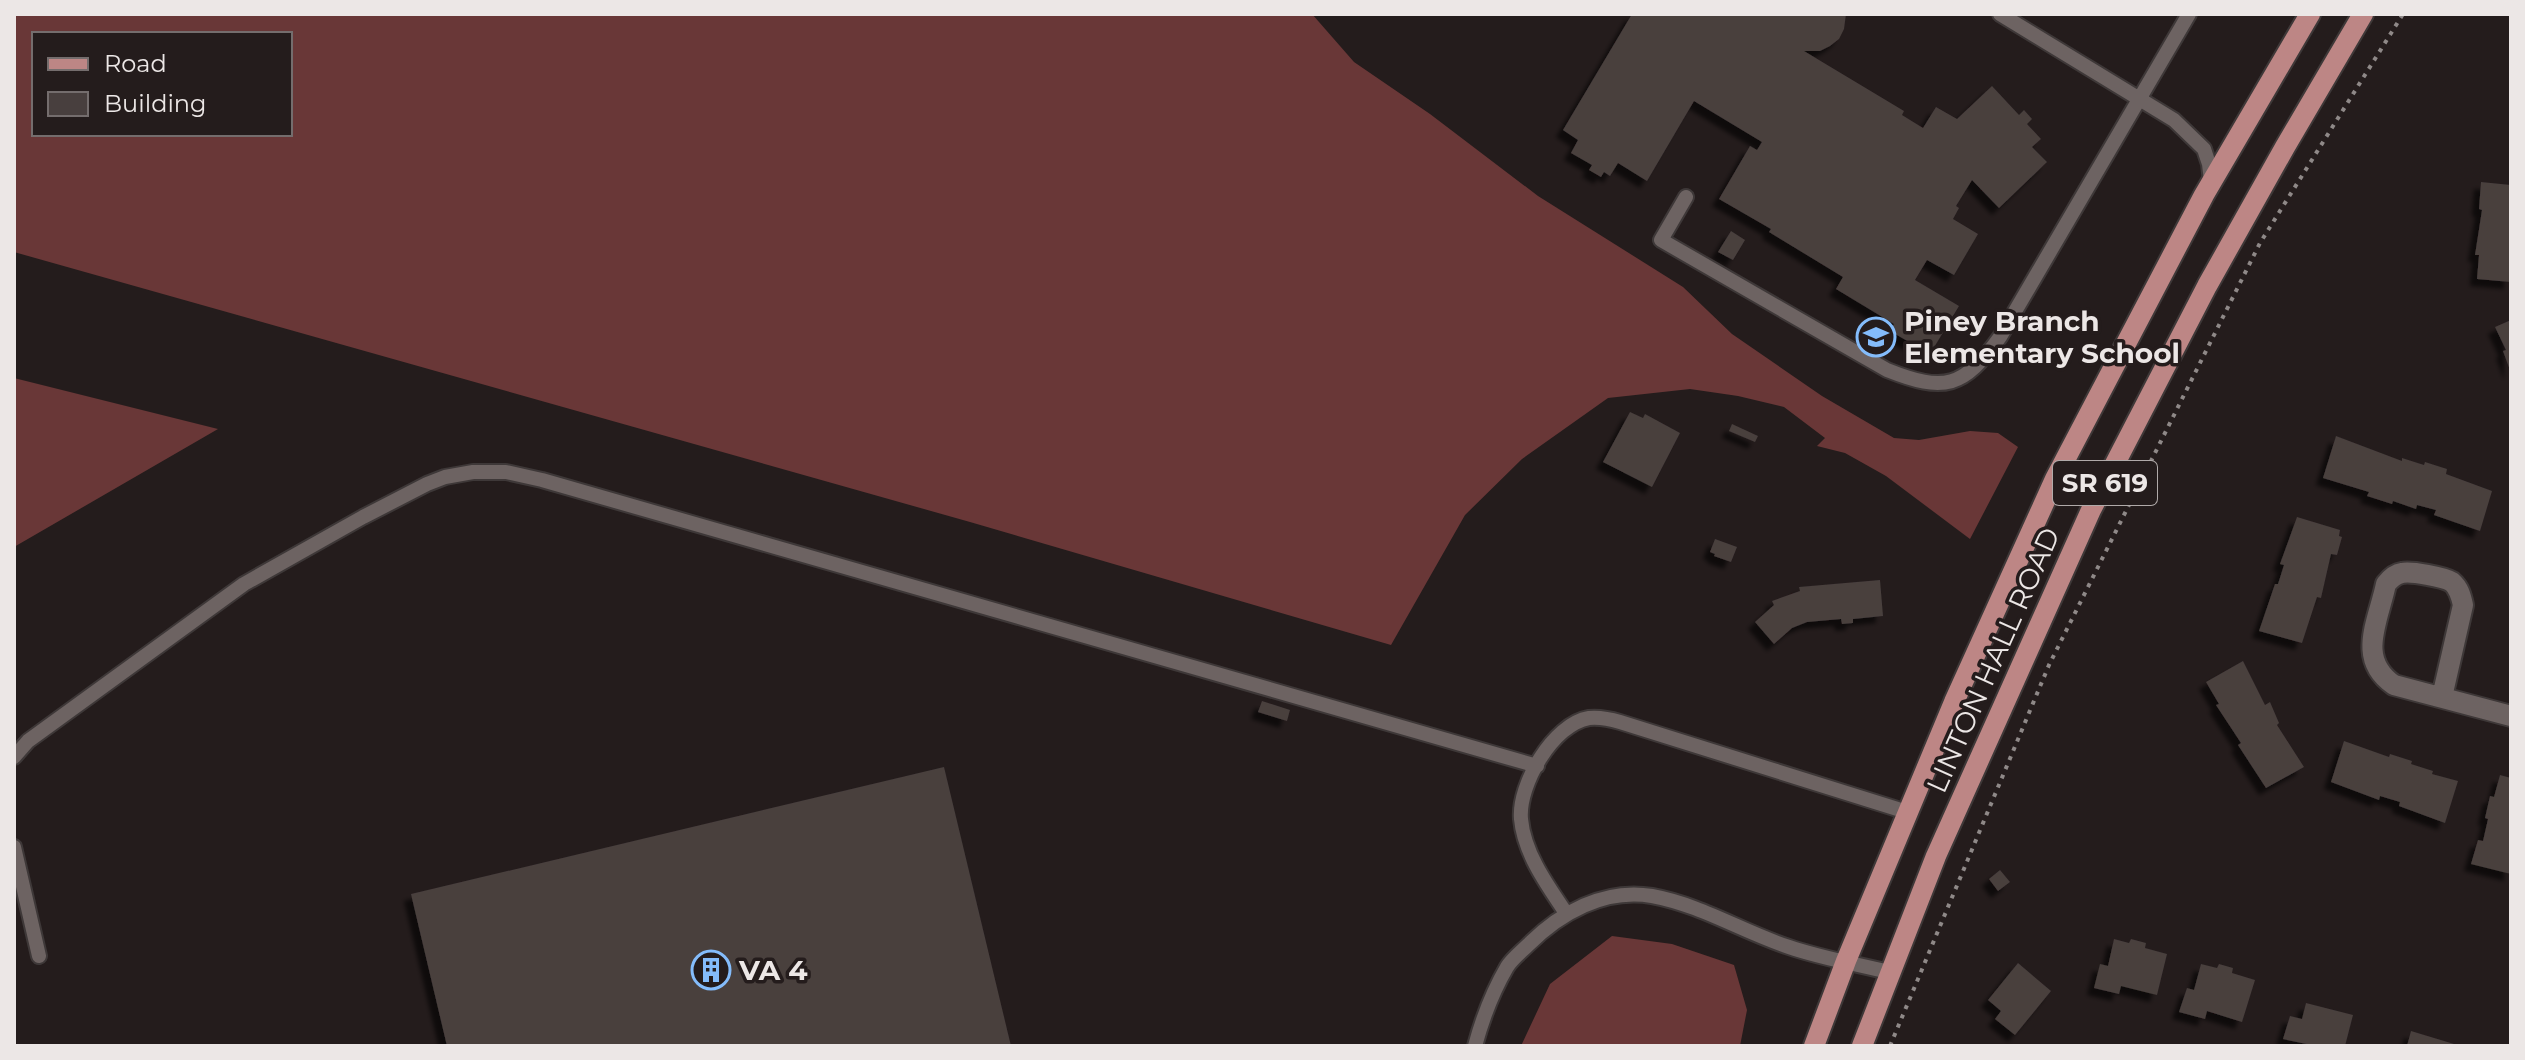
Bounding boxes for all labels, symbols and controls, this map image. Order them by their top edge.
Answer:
legend [32,32,292,136]
text: Road [104,49,167,78]
text: Building [104,89,207,118]
place label: Piney Branch Elementary School [1904,304,2180,370]
school or university icon: Piney Branch Elementary School [1855,316,1897,358]
road number: SR 619 [2053,461,2157,505]
street label: LINTON HALL ROAD [1919,522,2067,798]
building icon: VA 4 [690,949,732,991]
place label: VA 4 [738,953,808,987]

